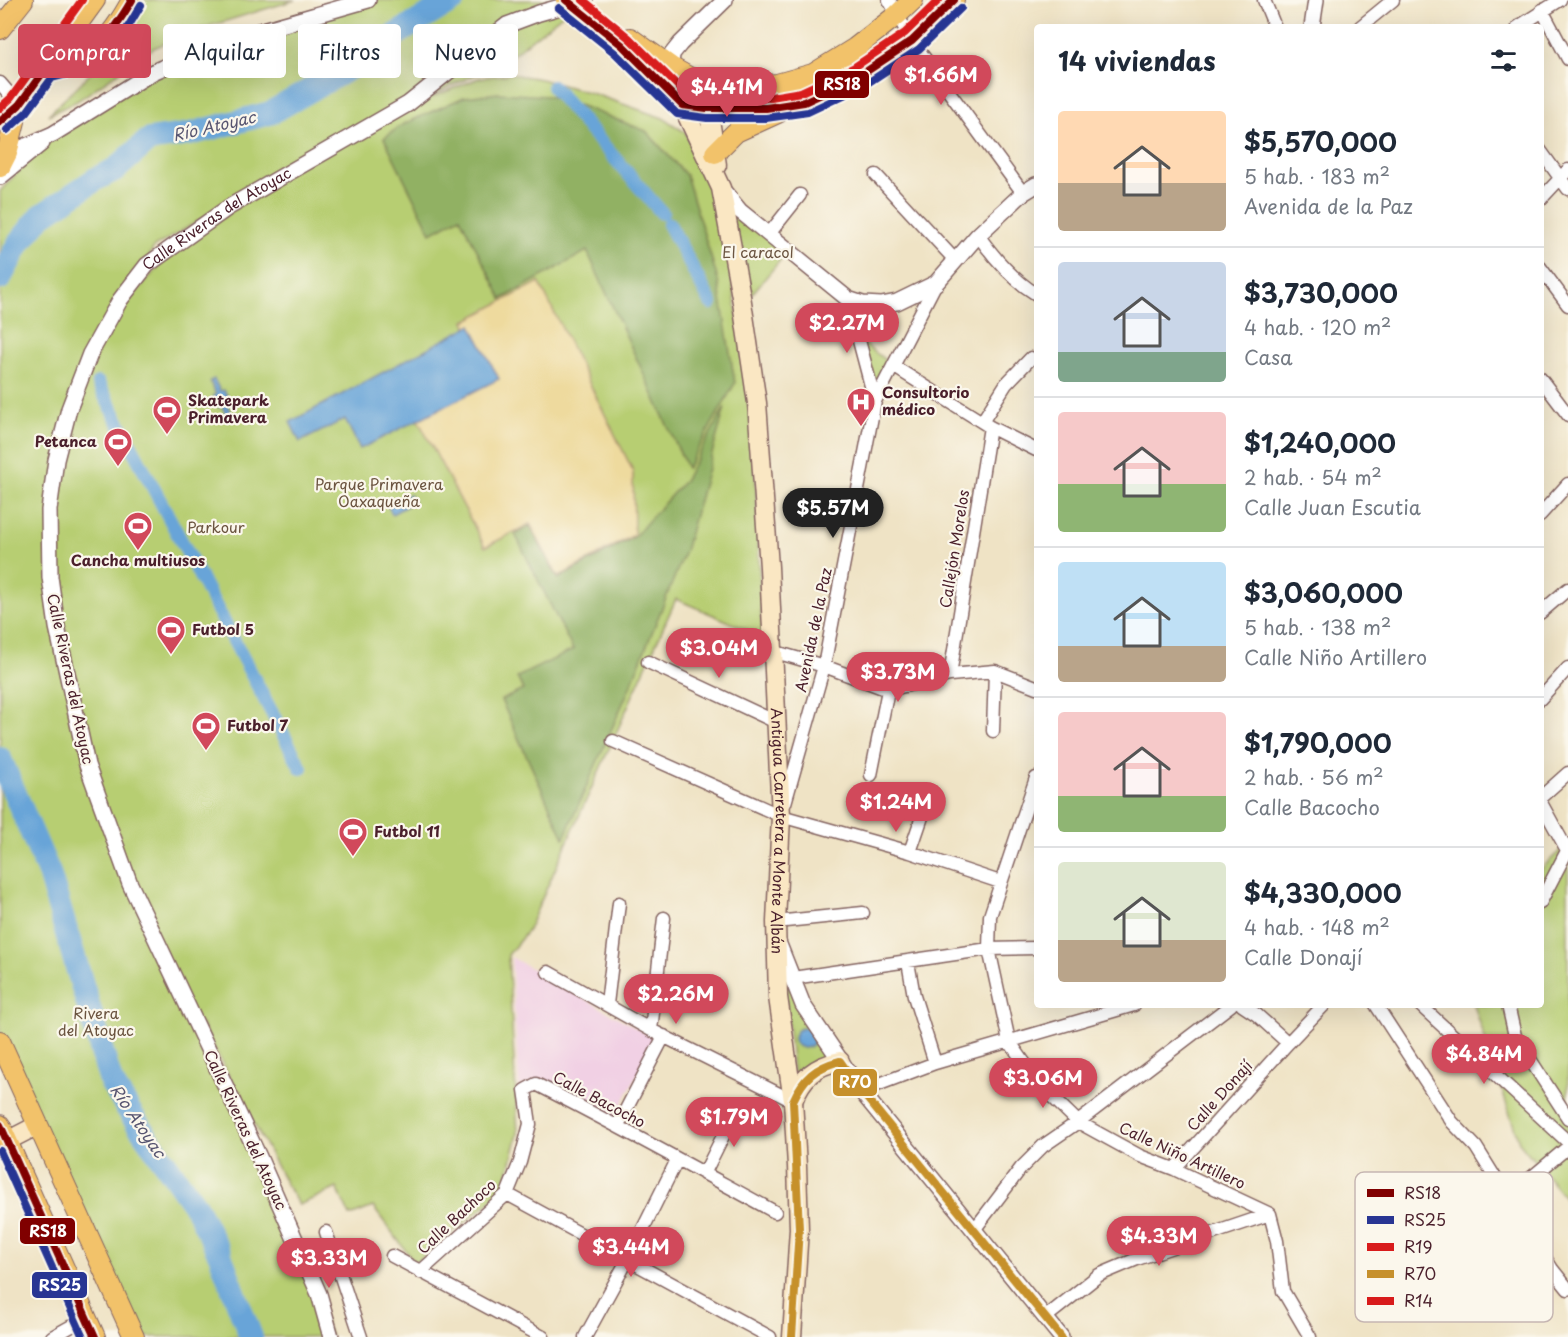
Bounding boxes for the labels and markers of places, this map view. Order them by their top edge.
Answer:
pin: $1.66M [892,55,990,106]
pin: $4.41M [678,67,776,118]
pin: $2.27M [798,303,896,354]
place label: Consultorio médico [882,380,969,420]
hospital icon: Consultorio médico [845,386,877,428]
place label: Skatepark Primavera [188,388,269,428]
sports icon: Skatepark Primavera [151,394,183,436]
sports icon: Petanca [102,426,134,468]
place label: Petanca [35,429,97,452]
pin: $5.57M [784,488,882,539]
sports icon: Cancha multiusos [122,510,154,552]
place label: Cancha multiusos [71,548,205,571]
sports icon: Futbol 5 [155,614,187,656]
place label: Futbol 5 [192,617,254,640]
pin: $3.04M [670,628,768,679]
pin: $3.73M [849,652,947,703]
sports icon: Futbol 7 [190,710,222,752]
place label: Futbol 7 [227,713,288,736]
pin: $1.24M [847,782,945,833]
sports icon: Futbol 11 [337,816,369,858]
place label: Futbol 11 [374,819,440,842]
pin: $2.26M [627,974,725,1025]
pin: $4.84M [1435,1034,1533,1085]
pin: $3.06M [994,1058,1092,1109]
pin: $1.79M [685,1097,783,1148]
pin: $4.33M [1110,1216,1208,1267]
pin: $3.44M [582,1227,680,1278]
pin: $3.33M [280,1238,378,1289]

